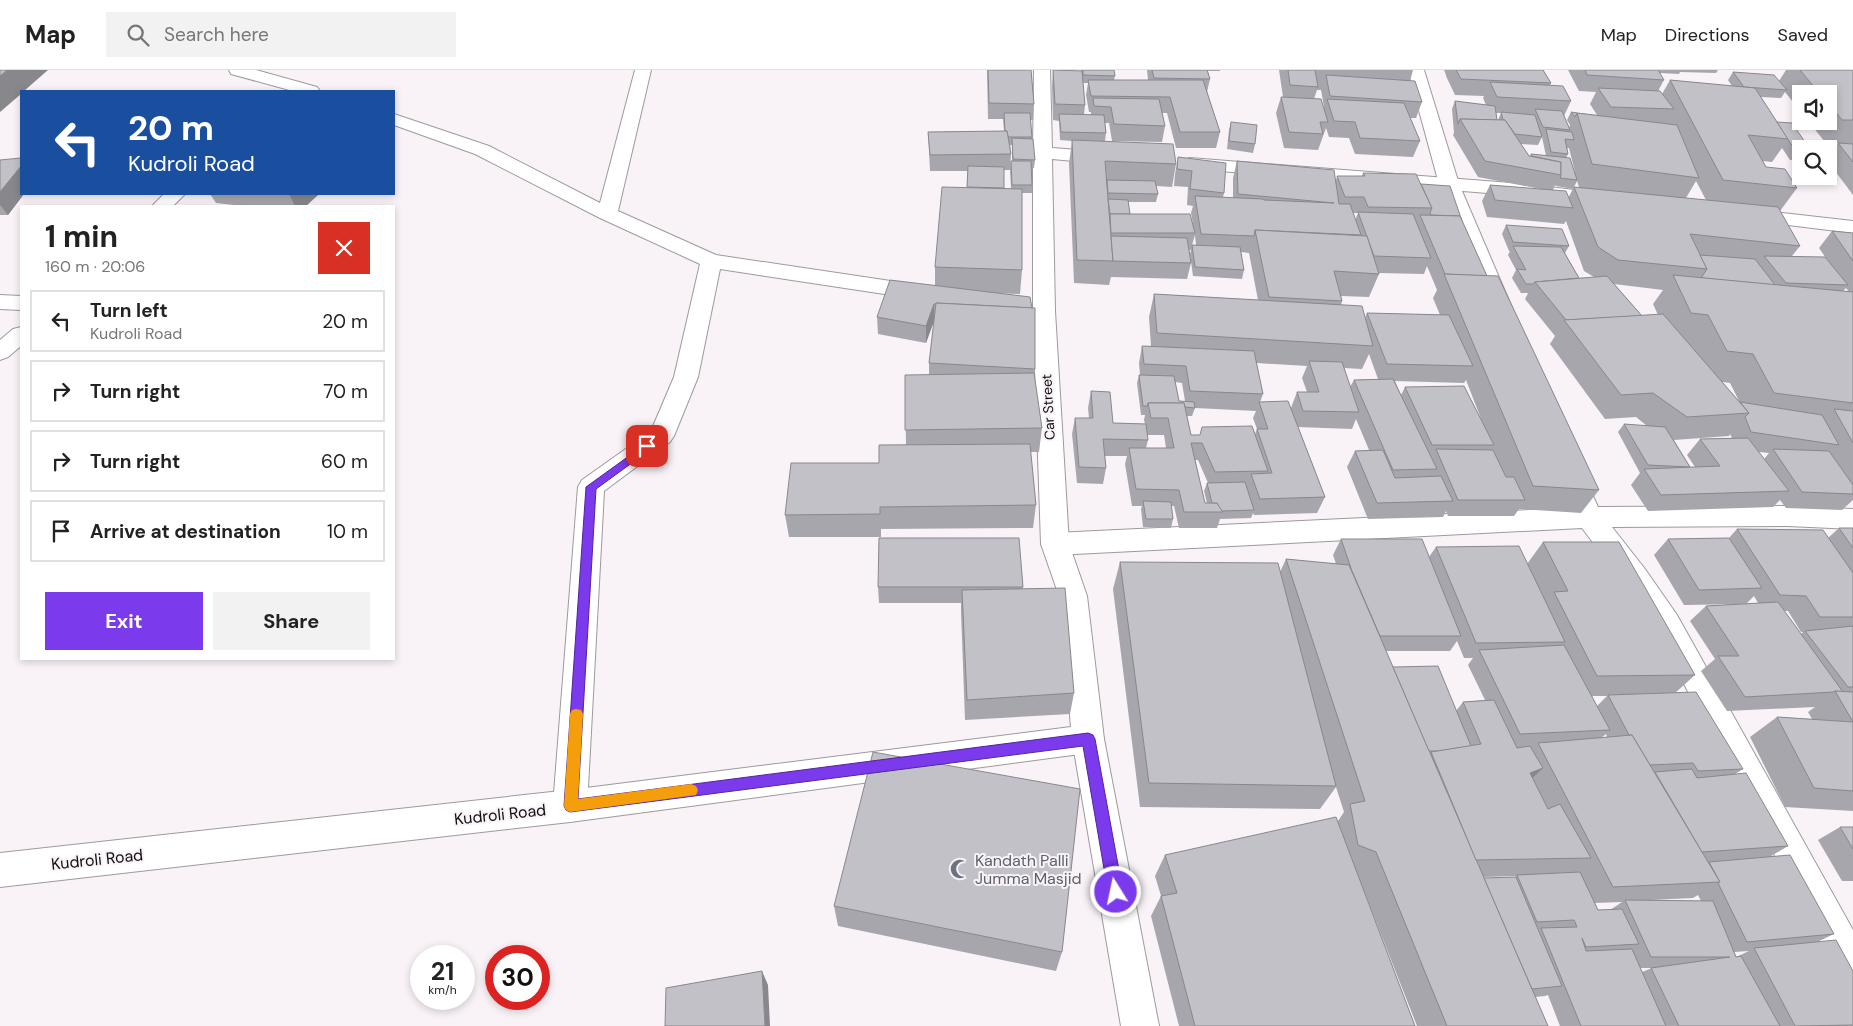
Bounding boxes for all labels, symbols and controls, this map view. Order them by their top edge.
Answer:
search box [106,12,456,57]
text: Map [25,19,76,50]
icon: search [124,21,152,49]
text: Search here [164,22,269,47]
text: Map [1601,23,1637,47]
text: Directions [1665,23,1750,47]
text: Saved [1778,23,1828,47]
map controls [1792,85,1837,185]
button: sound [1792,85,1837,130]
text: 20 m [128,105,214,151]
icon: left [45,110,110,175]
button: search [1792,140,1837,185]
text: Kudroli Road [128,149,255,178]
text: 1 min [45,217,118,256]
button: close [318,222,370,274]
text: 160 m · 20:06 [45,256,145,277]
text: Turn left [90,298,168,323]
icon: left [47,307,75,335]
text: 20 m [322,309,368,334]
text: Kudroli Road [90,323,182,344]
street label: Car Street [1037,373,1059,441]
icon: right [47,377,75,405]
text: Turn right [90,379,180,404]
text: 70 m [323,379,368,404]
pin [626,425,668,467]
icon: arrive [633,432,661,460]
icon: right [47,447,75,475]
text: Turn right [90,449,180,474]
text: 60 m [321,449,368,474]
icon: arrive [47,517,75,545]
text: Arrive at destination [90,519,281,544]
text: 10 m [327,519,368,544]
button: Exit [45,592,203,650]
button: Share [213,592,370,650]
street label: Kudroli Road [453,799,547,830]
street label: Kudroli Road [50,844,144,875]
place label: Kandath Palli Jumma Masjid [975,850,1082,889]
mosque icon: Kandath Palli Jumma Masjid [949,858,971,880]
position arrow [1089,865,1141,917]
speed limit sign: 30 [485,945,550,1010]
text: 21 [431,955,454,988]
text: km/h [428,982,457,998]

